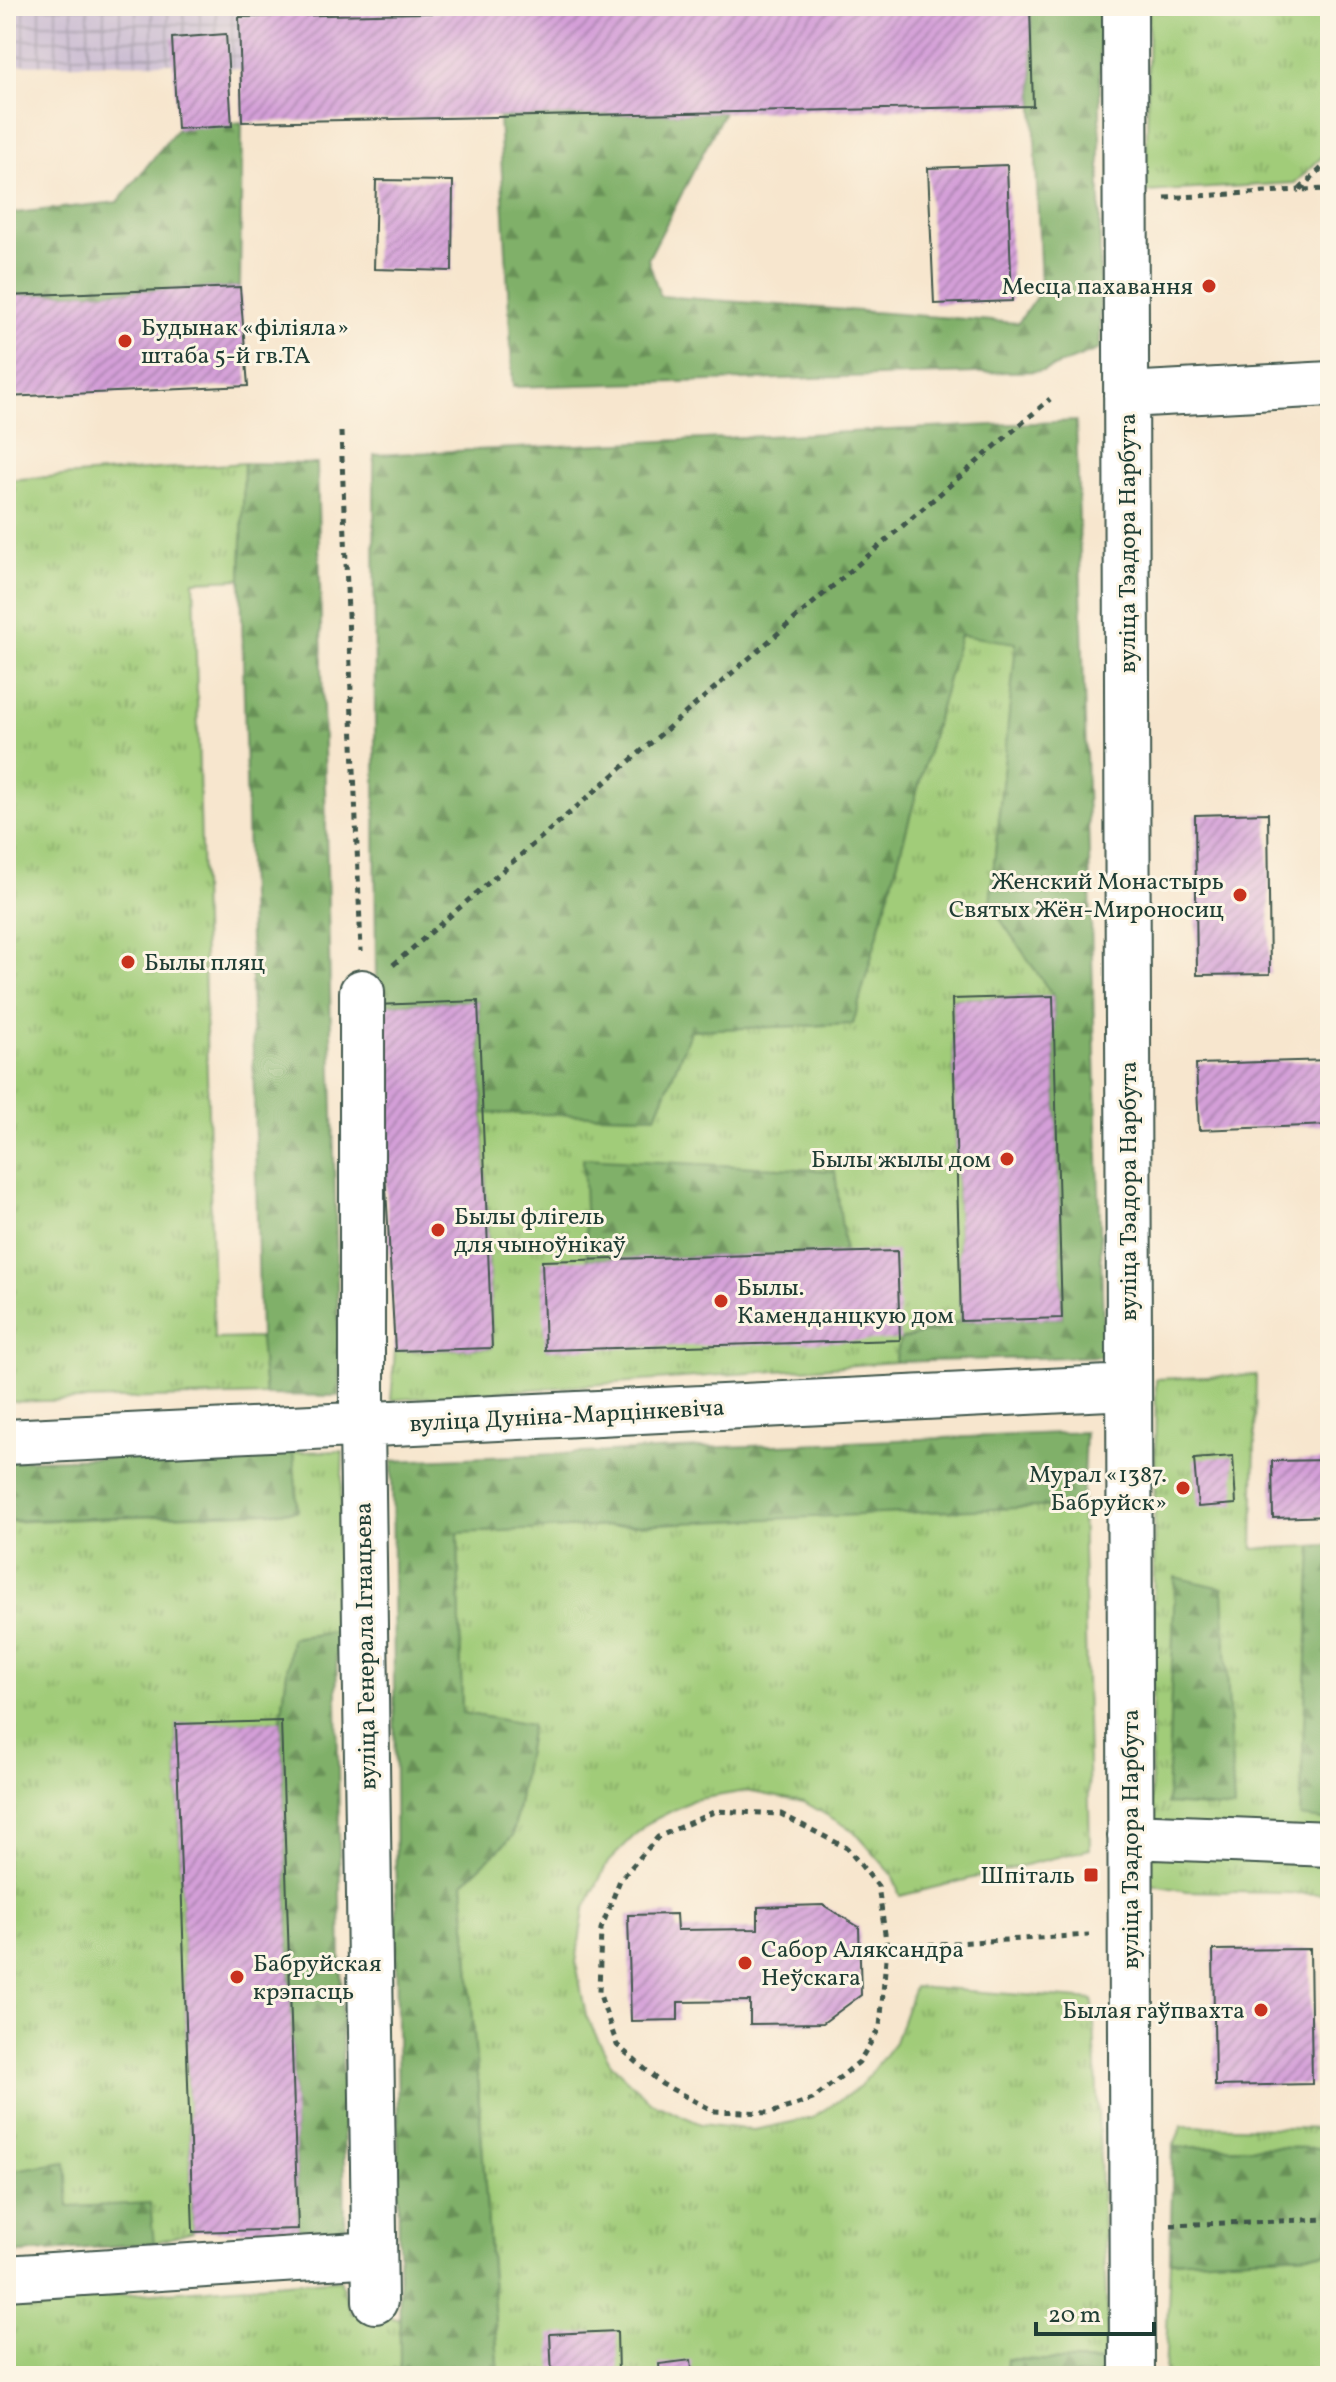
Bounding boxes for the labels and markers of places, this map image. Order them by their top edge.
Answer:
place label: Месца пахавання [1001,271,1193,305]
marker: Месца пахавання [1200,277,1218,295]
place label: Будынак «філіяла» штаба 5-й гв.ТА [141,312,349,374]
marker: Будынак «філіяла» штаба 5-й гв.ТА [116,332,134,350]
place label: Женский Монастырь Святых Жён-Мироносиц [949,866,1224,928]
marker: Женский Монастырь Святых Жён-Мироносиц [1231,886,1249,904]
place label: Былы пляц [144,947,265,981]
marker: Былы пляц [119,953,137,971]
place label: Былы жылы дом [811,1144,991,1178]
marker: Былы жылы дом [998,1150,1016,1168]
place label: Былы флігель для чыноўнікаў [454,1201,626,1263]
marker: Былы флігель для чыноўнікаў [429,1221,447,1239]
place label: Былы. Каменданцкую дом [737,1272,954,1334]
marker: Былы. Каменданцкую дом [712,1292,730,1310]
place label: Мурал «1387. Бабруйск» [1029,1459,1167,1521]
marker: Мурал «1387. Бабруйск» [1174,1479,1192,1497]
place label: Шпіталь [980,1860,1075,1894]
marker: Шпіталь [1082,1866,1100,1884]
place label: Сабор Аляксандра Неўскага [761,1934,964,1996]
place label: Бабруйская крэпасць [253,1948,382,2010]
marker: Сабор Аляксандра Неўскага [736,1954,754,1972]
marker: Бабруйская крэпасць [228,1968,246,1986]
place label: Былая гаўпвахта [1062,1995,1245,2029]
marker: Былая гаўпвахта [1252,2001,1270,2019]

